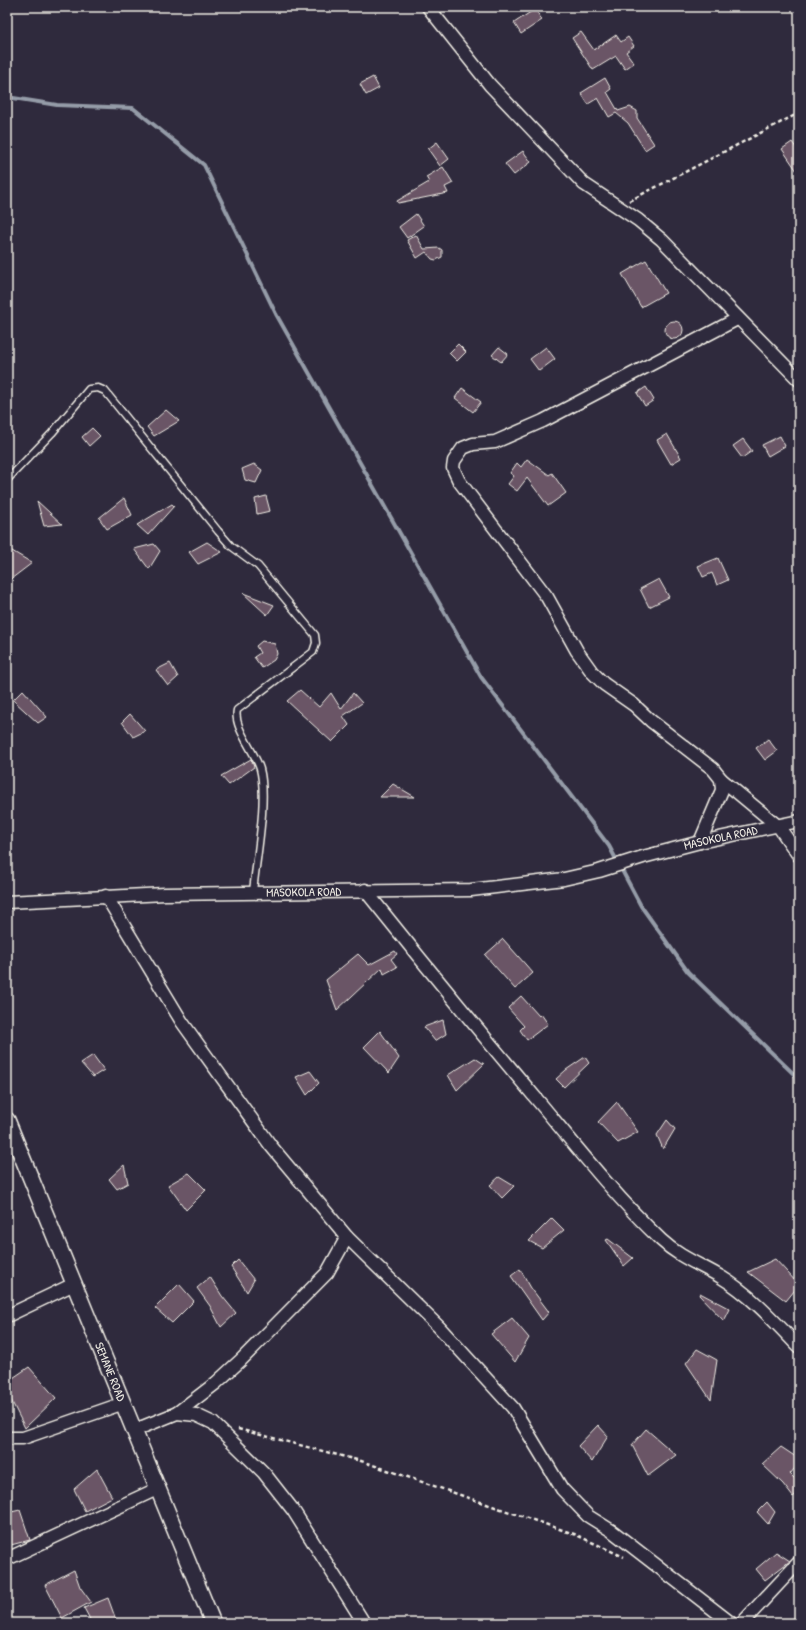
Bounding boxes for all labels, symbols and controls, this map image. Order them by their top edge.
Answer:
street label: MASOKOLA ROAD [682,821,759,854]
street label: MASOKOLA ROAD [266,883,342,901]
street label: SEMANE ROAD [91,1340,130,1404]

